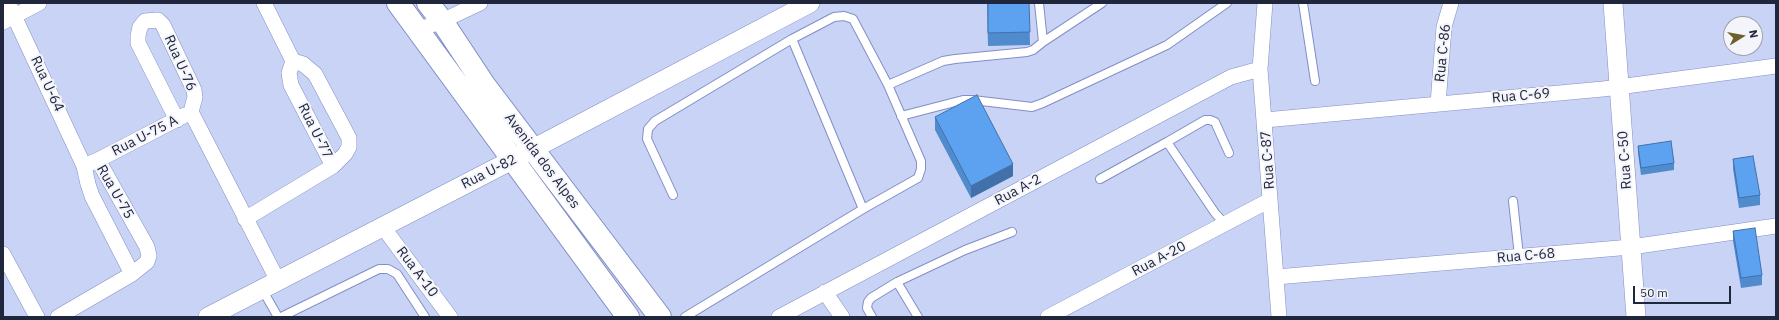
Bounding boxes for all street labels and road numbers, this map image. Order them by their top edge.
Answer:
street label: Rua C-86 [1432,23,1454,83]
street label: Rua U-76 [160,32,200,94]
street label: Rua U-64 [27,53,67,115]
street label: Rua C-69 [1491,85,1551,107]
street label: Rua U-77 [294,101,336,161]
street label: Avenida dos Alpes [501,110,583,212]
street label: Rua U-75 A [109,112,181,160]
street label: Rua C-87 [1258,130,1278,190]
street label: Rua C-50 [1615,130,1635,190]
street label: Rua U-82 [459,151,519,193]
street label: Rua U-75 [93,162,137,222]
street label: Rua A-2 [992,171,1044,209]
street label: Rua A-20 [1129,238,1189,280]
street label: Rua A-10 [393,243,441,301]
street label: Rua C-68 [1496,245,1556,267]

